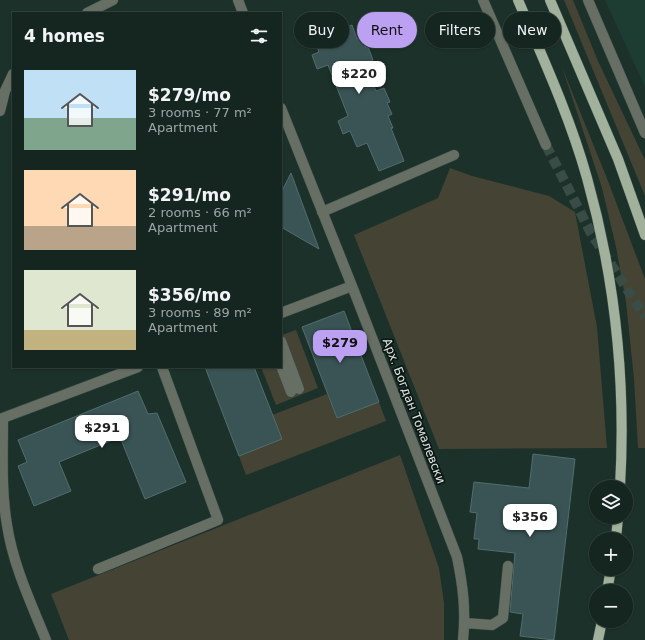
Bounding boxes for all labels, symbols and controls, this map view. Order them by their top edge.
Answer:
chip: Buy [294,12,349,48]
chip: Rent [357,12,417,48]
chip: Filters [425,12,495,48]
chip: New [503,12,561,48]
icon: filters [248,25,270,47]
text: 4 homes [24,26,105,46]
pin: $220 [335,61,383,95]
text: $220 [341,66,377,81]
text: $279/mo [148,85,231,105]
icon: home [56,86,104,134]
text: 3 rooms · 77 m² [148,105,252,120]
text: Apartment [148,120,218,135]
text: $291/mo [148,185,231,205]
icon: home [56,186,104,234]
text: 2 rooms · 66 m² [148,205,252,220]
text: Apartment [148,220,218,235]
text: $356/mo [148,285,231,305]
icon: home [56,286,104,334]
text: 3 rooms · 89 m² [148,305,252,320]
text: Apartment [148,320,218,335]
pin: $279 [316,330,364,364]
text: $279 [322,335,358,350]
street label: Арх. Богдан Томалевски [380,336,448,486]
pin: $291 [78,415,126,449]
text: $291 [84,420,120,435]
map controls [589,480,633,628]
button: layers [589,480,633,524]
pin: $356 [506,504,554,538]
text: $356 [512,509,548,524]
button: + [589,532,633,576]
button: − [589,584,633,628]

